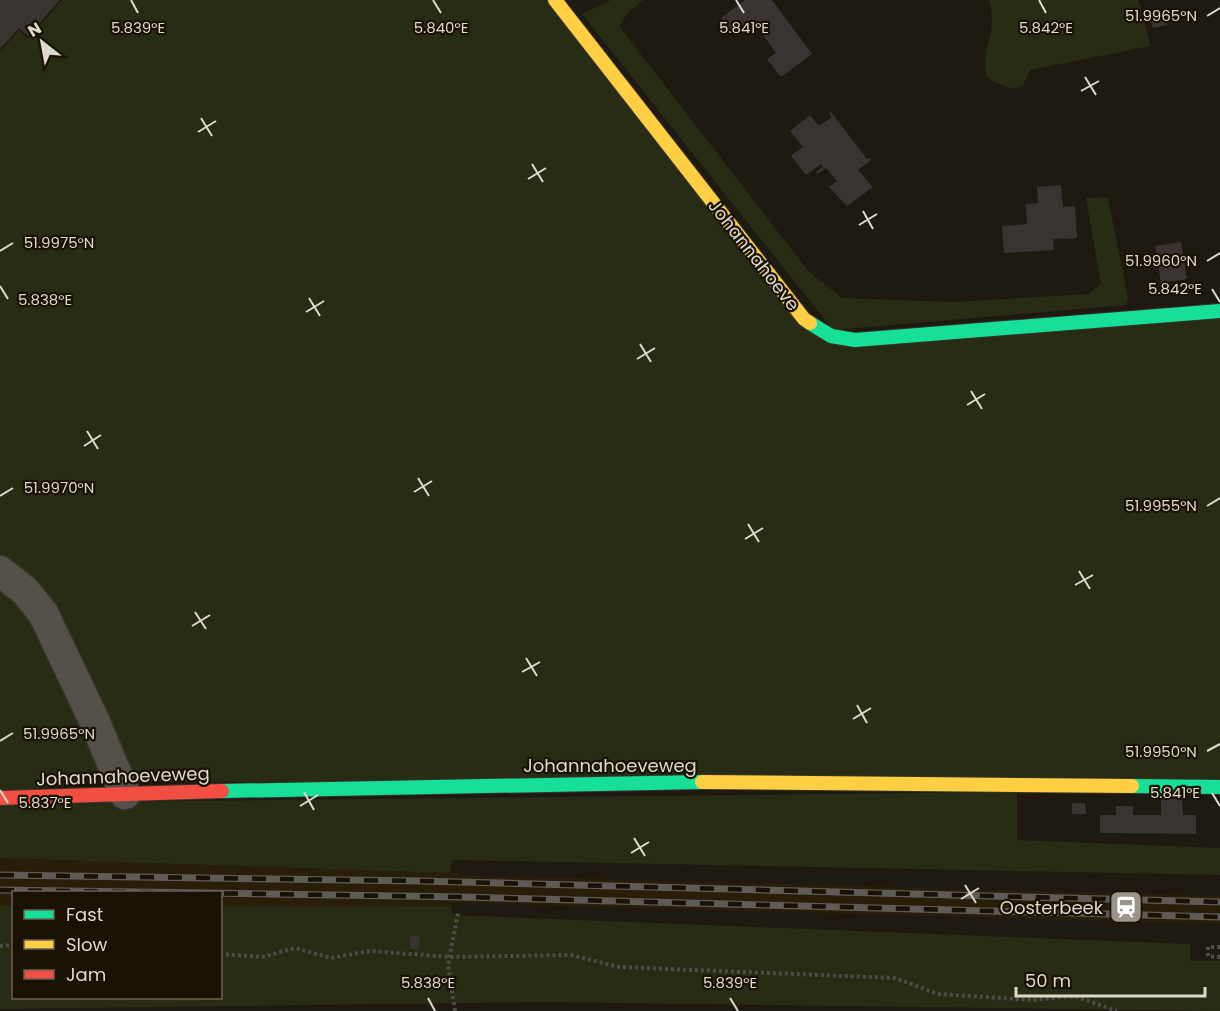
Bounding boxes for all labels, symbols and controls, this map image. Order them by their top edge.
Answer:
text: 51.9965°N [1125,5,1197,26]
north arrow [12,12,72,72]
text: N [23,17,46,43]
text: 5.839°E [111,17,165,38]
text: 5.840°E [414,17,468,38]
text: 5.841°E [719,17,769,38]
text: 5.842°E [1019,17,1073,38]
street label: Johannahoeve [702,194,806,316]
text: 51.9975°N [24,232,94,253]
text: 51.9960°N [1125,250,1197,271]
text: 5.842°E [1148,278,1202,299]
text: 5.838°E [18,289,72,310]
text: 51.9970°N [24,477,94,498]
text: 51.9955°N [1125,495,1197,516]
text: 51.9965°N [23,723,95,744]
text: 51.9950°N [1125,741,1197,762]
street label: Johannahoeveweg [523,753,697,778]
street label: Johannahoeveweg [36,760,210,792]
text: 5.841°E [1150,782,1200,803]
text: 5.837°E [19,792,71,813]
station icon: Oosterbeek [1108,889,1144,925]
legend [12,891,222,999]
place label: Oosterbeek [1000,895,1104,920]
text: Fast [66,902,103,927]
text: Slow [66,932,108,957]
scale bar [1016,960,1205,998]
text: Jam [66,962,106,987]
text: 50 m [1025,968,1071,993]
text: 5.838°E [401,972,455,993]
text: 5.839°E [703,972,757,993]

